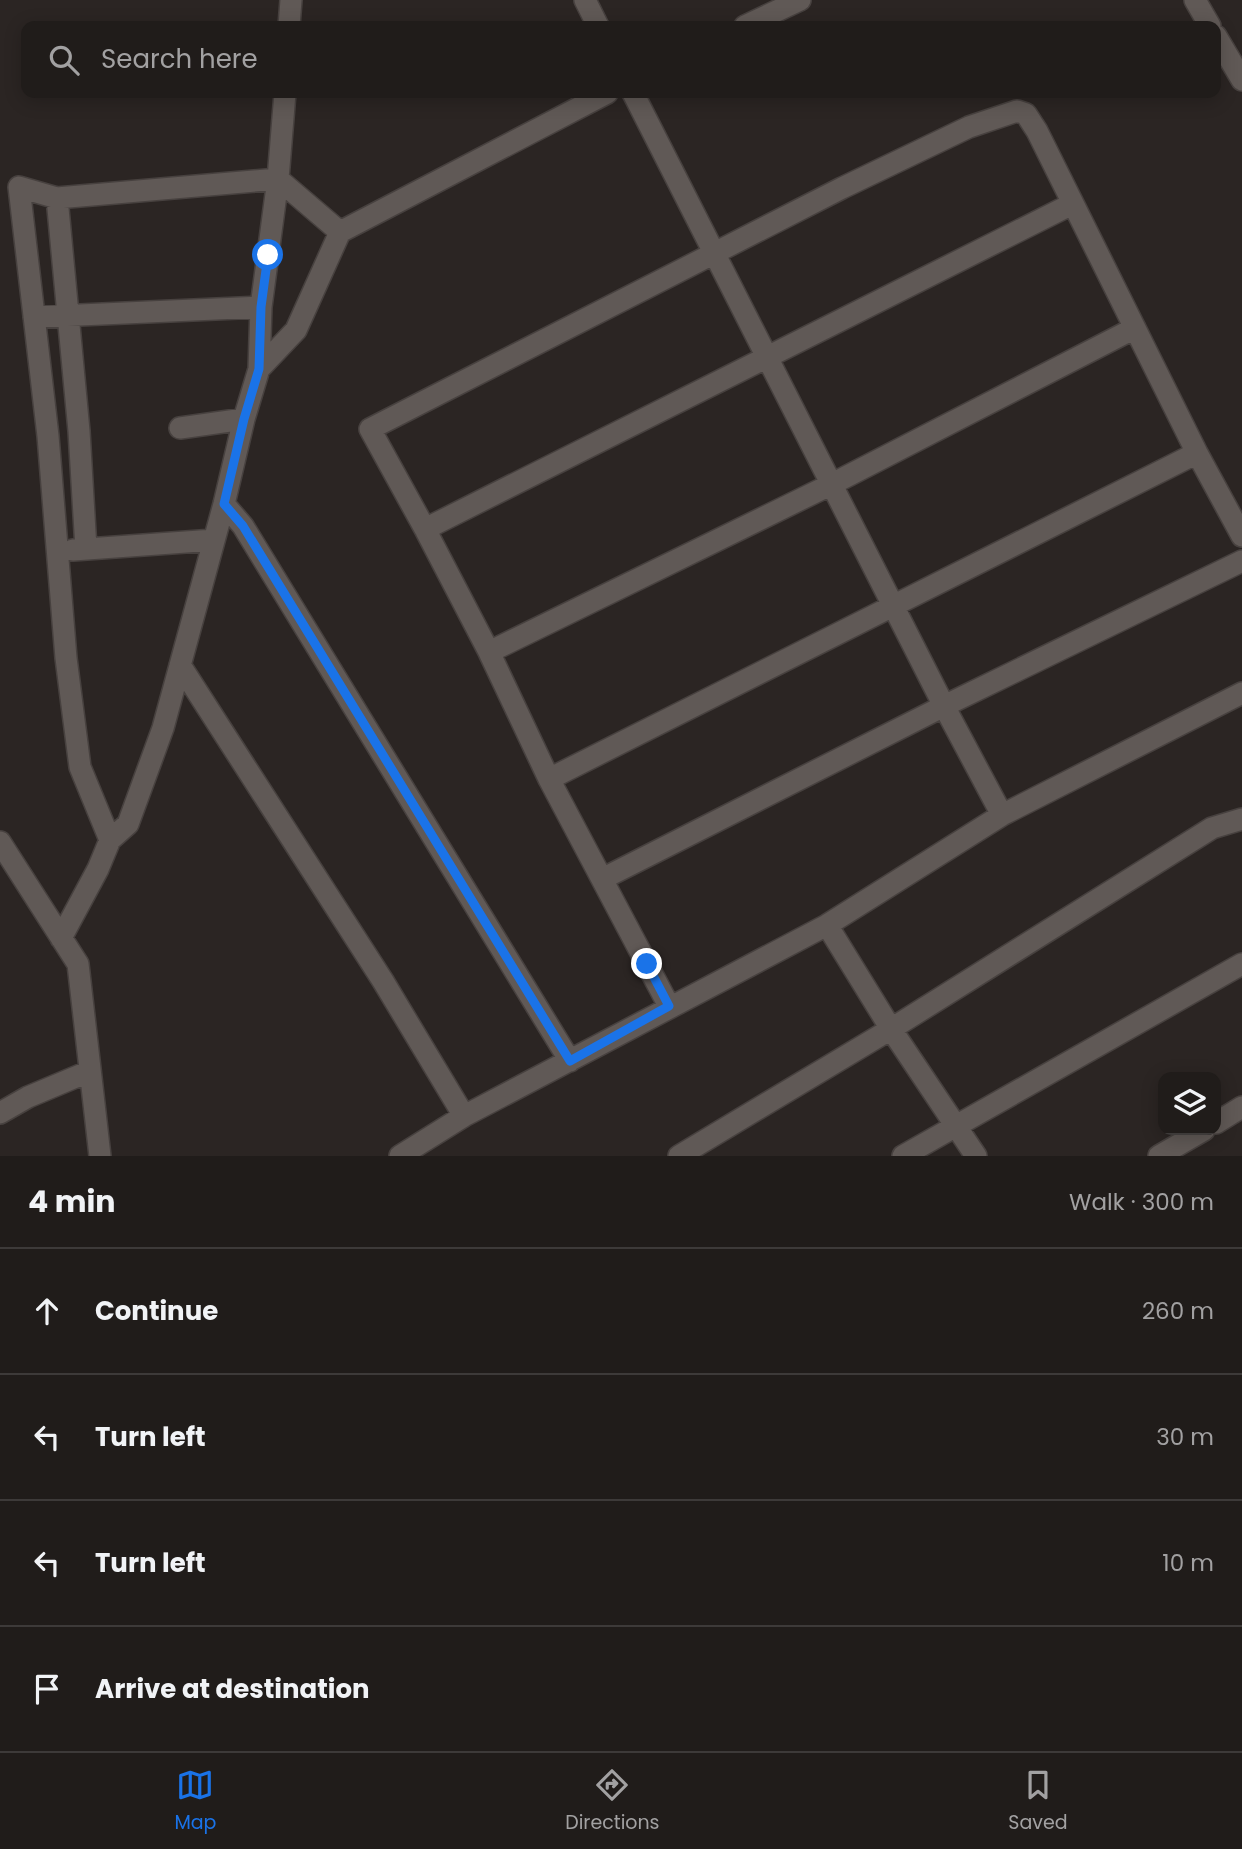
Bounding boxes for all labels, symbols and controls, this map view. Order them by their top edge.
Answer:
search box [21,21,1221,98]
icon: search [45,41,83,79]
text: Search here [101,41,258,77]
route start [252,239,283,270]
route end [631,948,662,979]
map controls [1158,1072,1221,1135]
button: layers [1158,1072,1221,1135]
text: 4 min [28,1180,116,1223]
text: Walk · 300 m [1069,1186,1214,1218]
icon: ahead [28,1292,66,1330]
text: Continue [95,1293,218,1329]
text: 260 m [1142,1295,1214,1327]
icon: left [28,1418,66,1456]
text: Turn left [95,1419,206,1455]
text: 30 m [1156,1421,1214,1453]
icon: left [28,1544,66,1582]
text: Turn left [95,1545,206,1581]
text: 10 m [1162,1547,1214,1579]
icon: arrive [28,1670,66,1708]
text: Arrive at destination [95,1671,370,1707]
tab: Map [174,1766,216,1837]
tab: Directions [565,1766,660,1837]
tab: Saved [1008,1766,1068,1837]

